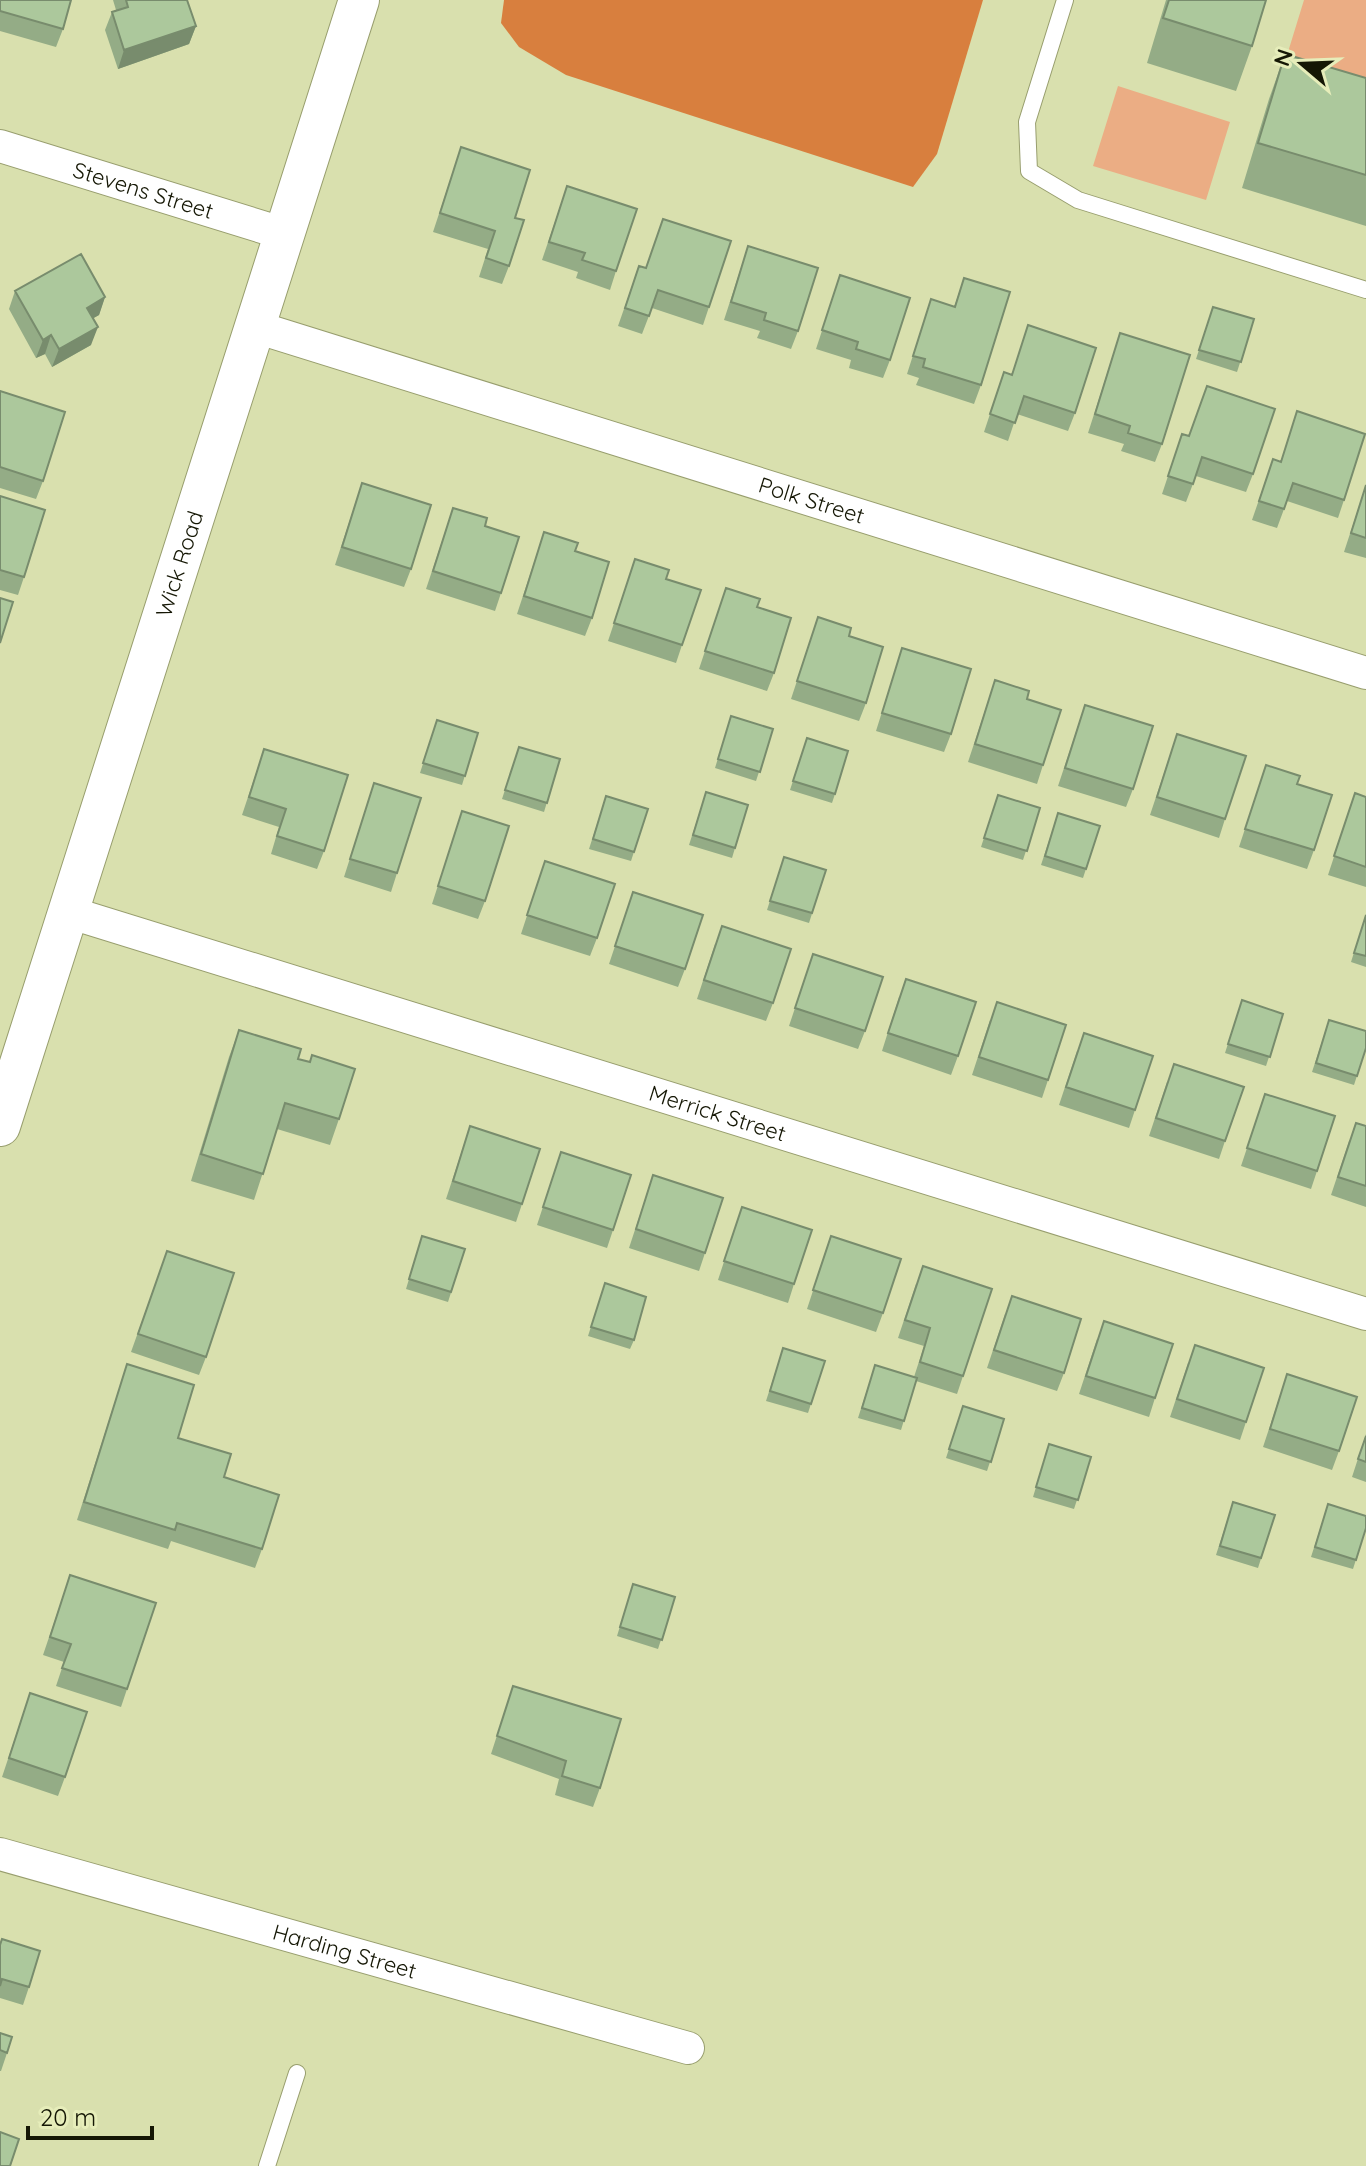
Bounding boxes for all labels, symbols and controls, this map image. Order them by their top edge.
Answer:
north arrow [1262,24,1342,104]
text: N [1267,45,1299,70]
street label: Stevens Street [70,155,217,225]
street label: Polk Street [755,471,868,530]
street label: Wick Road [149,507,209,620]
street label: Merrick Street [646,1079,789,1148]
street label: Harding Street [270,1918,420,1985]
scale bar [28,2090,152,2140]
text: 20 m [40,2102,96,2132]

